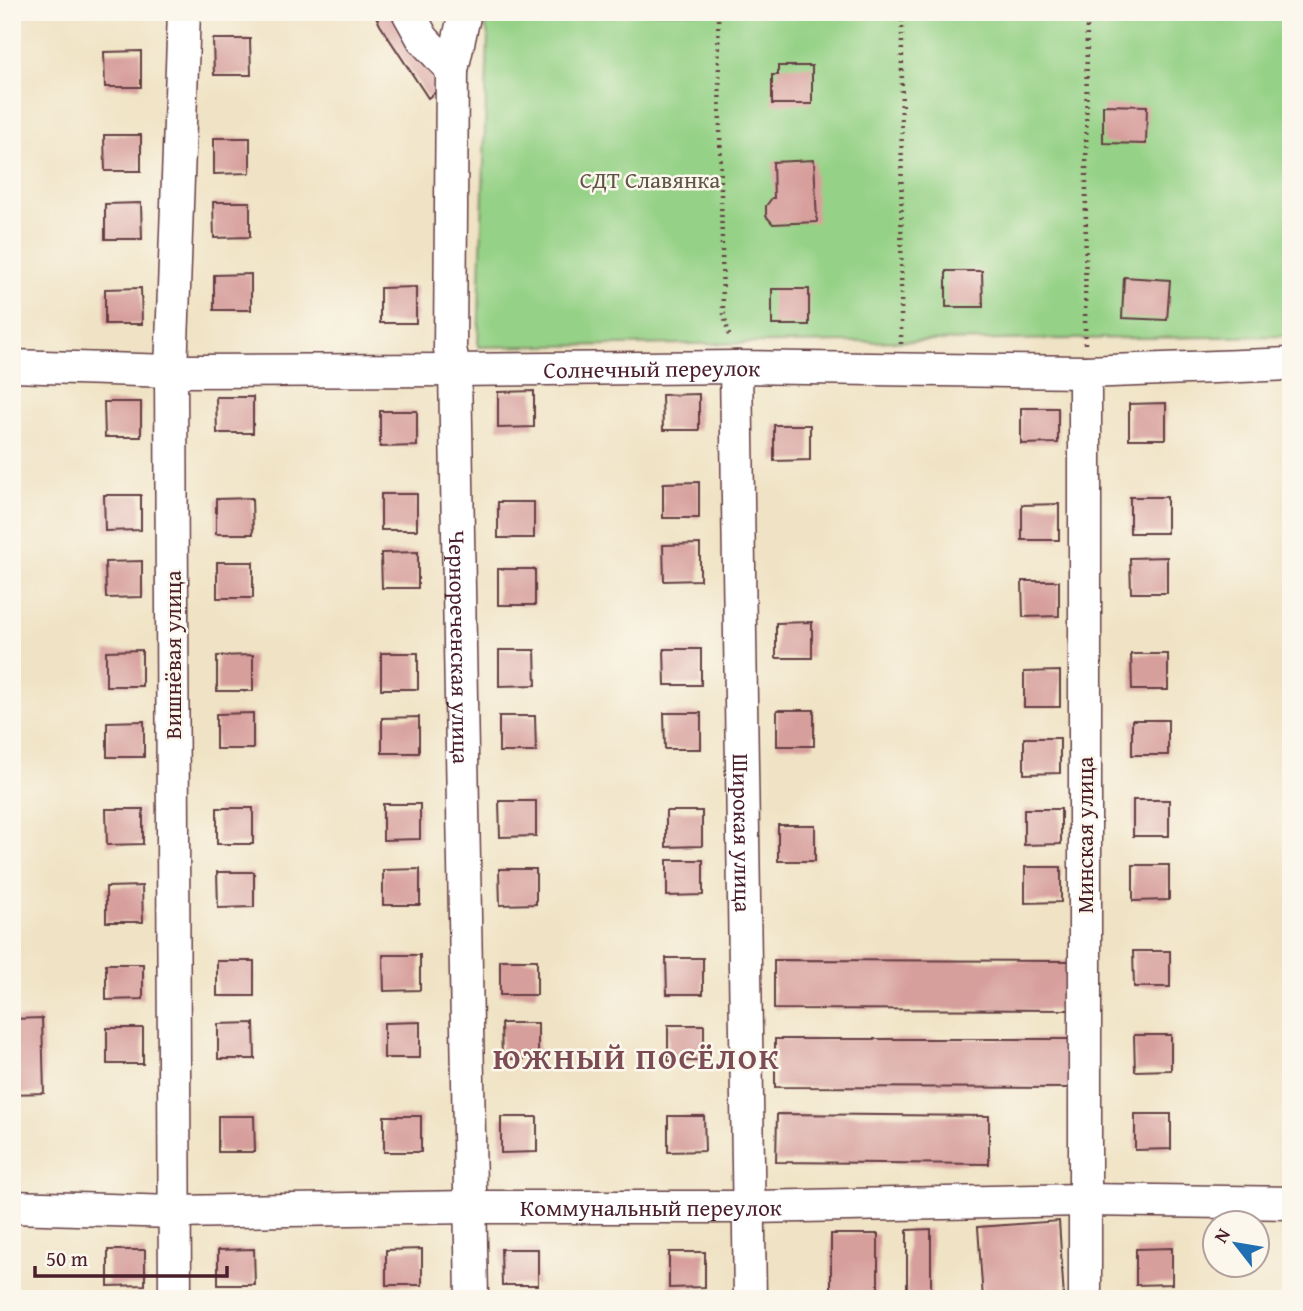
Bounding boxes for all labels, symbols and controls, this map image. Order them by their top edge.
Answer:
park label: СДТ Славянка [580,163,720,196]
street label: Солнечный переулок [543,350,761,386]
street label: Чернореченская улица [441,530,479,764]
street label: Вишнёвая улица [156,570,189,740]
street label: Широкая улица [725,753,761,913]
street label: Минская улица [1068,756,1101,914]
district label: ЮЖНЫЙ ПОСЁЛОК [493,1036,781,1080]
street label: Коммунальный переулок [520,1190,782,1224]
north arrow [1202,1210,1272,1280]
text: N [1206,1222,1237,1248]
scale bar [35,1234,228,1278]
text: 50 m [46,1243,88,1274]

